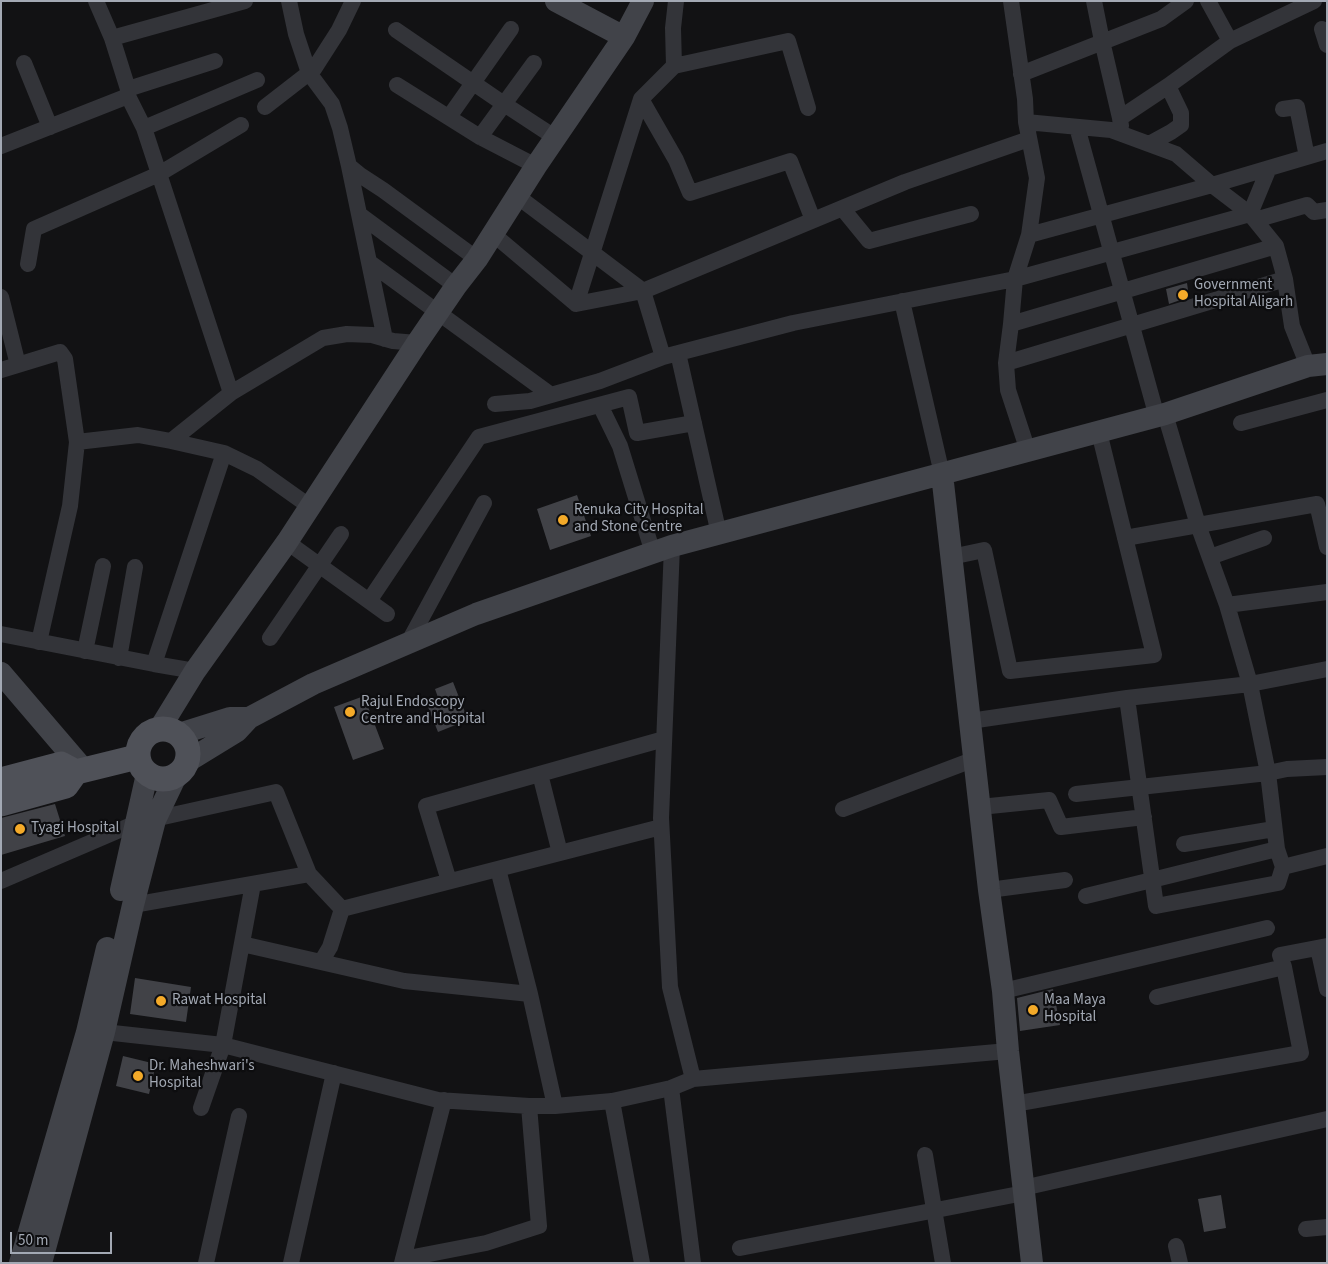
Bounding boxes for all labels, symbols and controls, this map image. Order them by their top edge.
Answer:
place label: Government Hospital Aligarh [1194,277,1293,312]
marker: Government Hospital Aligarh [1176,288,1190,302]
place label: Renuka City Hospital and Stone Centre [574,502,704,537]
marker: Renuka City Hospital and Stone Centre [556,513,570,527]
place label: Rajul Endoscopy Centre and Hospital [361,694,485,729]
marker: Rajul Endoscopy Centre and Hospital [343,705,357,719]
place label: Tyagi Hospital [31,820,119,838]
marker: Tyagi Hospital [13,822,27,836]
place label: Rawat Hospital [172,992,266,1010]
place label: Maa Maya Hospital [1044,992,1106,1027]
marker: Rawat Hospital [154,994,168,1008]
marker: Maa Maya Hospital [1026,1003,1040,1017]
place label: Dr. Maheshwari's Hospital [149,1058,255,1093]
marker: Dr. Maheshwari's Hospital [131,1069,145,1083]
scale bar [12,1222,115,1254]
text: 50 m [18,1230,48,1251]

